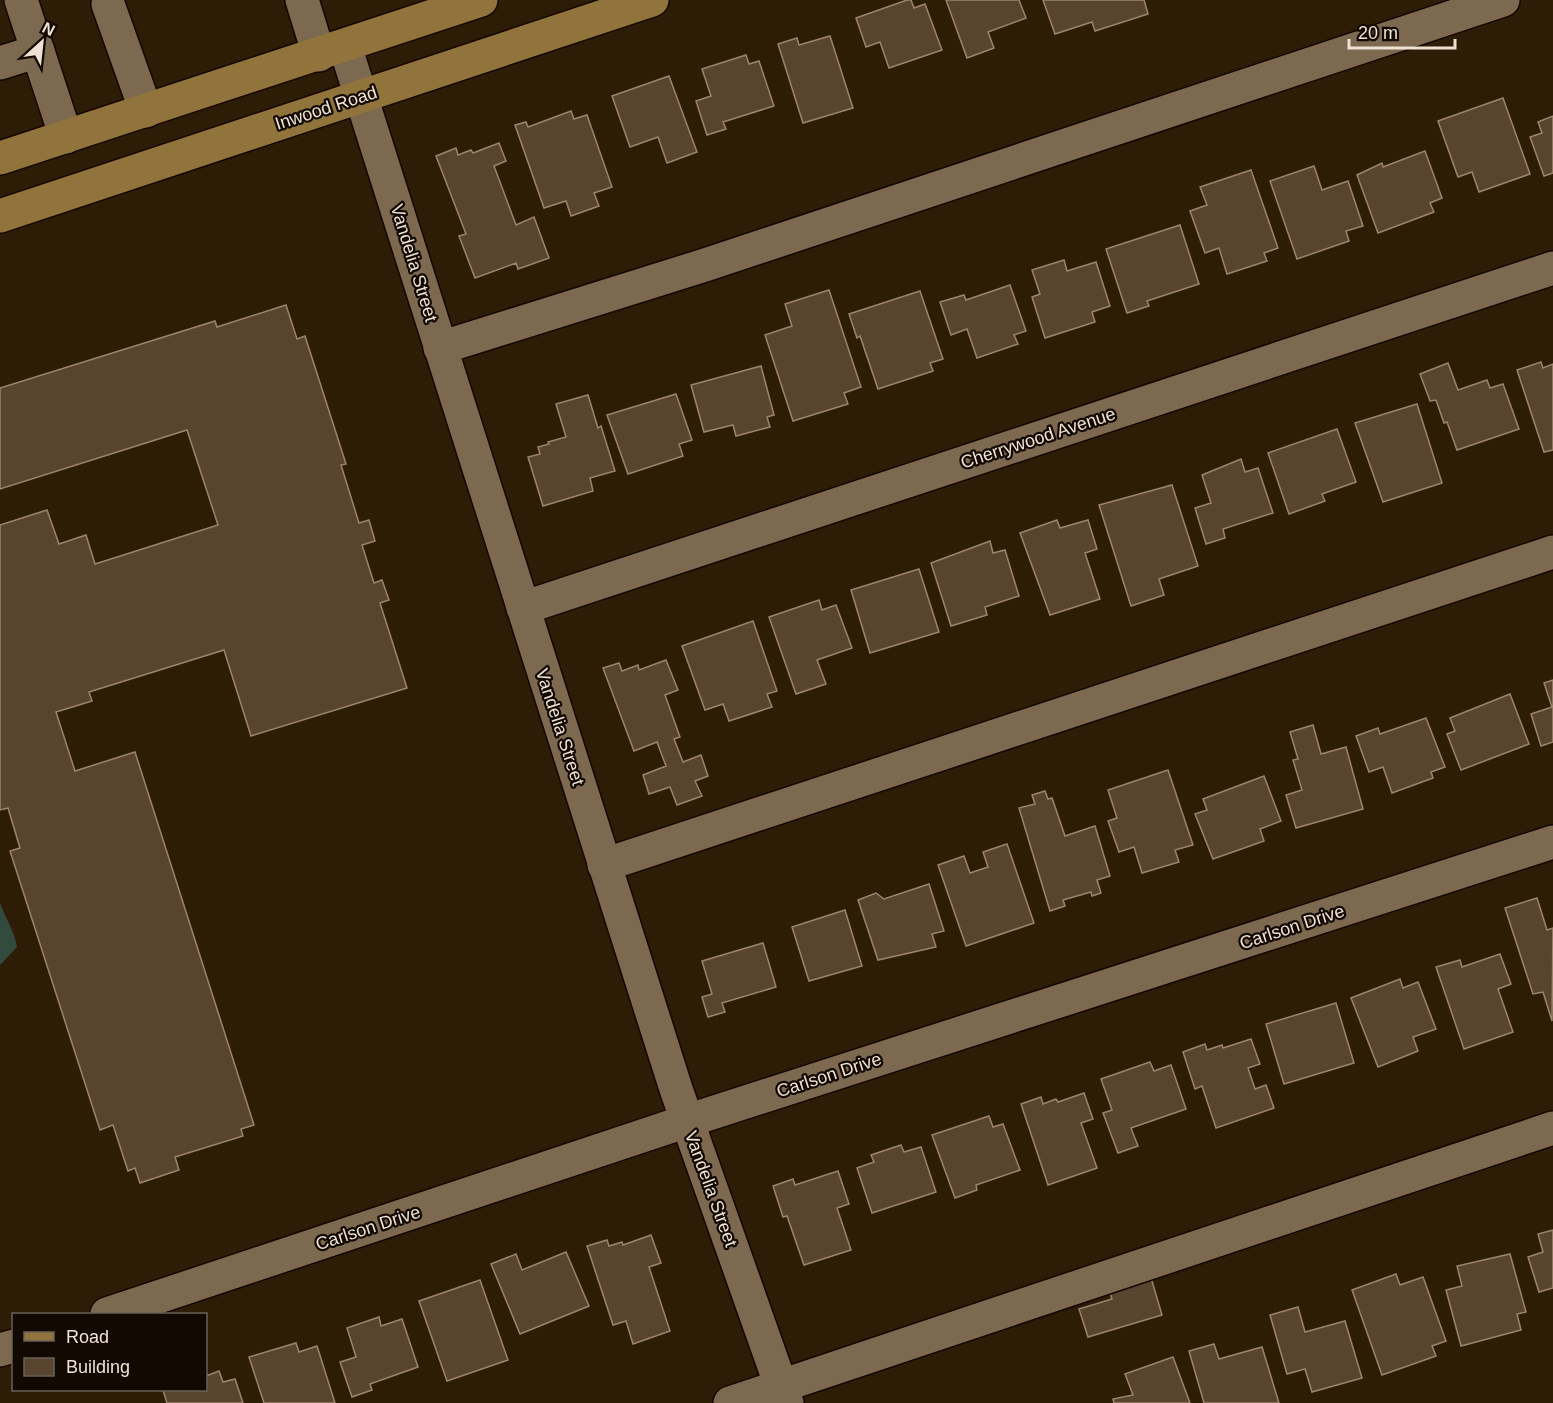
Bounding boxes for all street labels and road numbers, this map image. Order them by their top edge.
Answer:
street label: Inwood Road [272,82,380,134]
street label: Vandelia Street [387,202,441,324]
street label: Cherrywood Avenue [958,403,1118,473]
street label: Vandelia Street [532,666,588,788]
street label: Carlson Drive [1237,901,1347,953]
street label: Carlson Drive [774,1049,884,1101]
street label: Vandelia Street [681,1128,741,1250]
street label: Carlson Drive [313,1202,423,1254]

